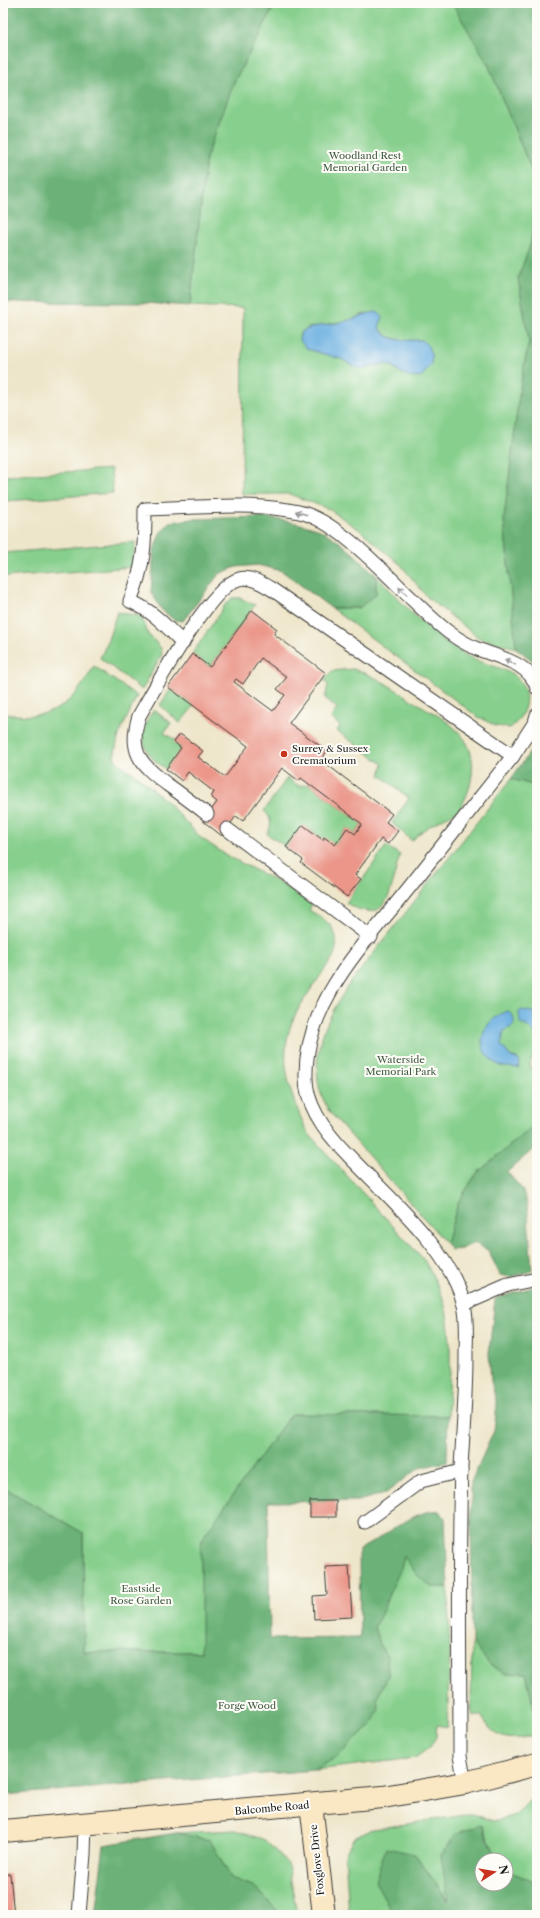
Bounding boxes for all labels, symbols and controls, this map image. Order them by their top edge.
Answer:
park label: Woodland Rest Memorial Garden [323,149,408,174]
one-way arrow [294,509,307,516]
one-way arrow [398,586,408,596]
one-way arrow [504,657,516,665]
place label: Surrey & Sussex Crematorium [292,742,369,767]
marker: Surrey & Sussex Crematorium [279,749,289,759]
park label: Waterside Memorial Park [366,1053,438,1078]
park label: Eastside Rose Garden [110,1582,172,1607]
park label: Forge Wood [218,1699,276,1712]
street label: Balcombe Road [234,1798,310,1818]
street label: Foxglove Drive [307,1824,327,1896]
north arrow [474,1852,514,1892]
text: N [496,1864,512,1876]

